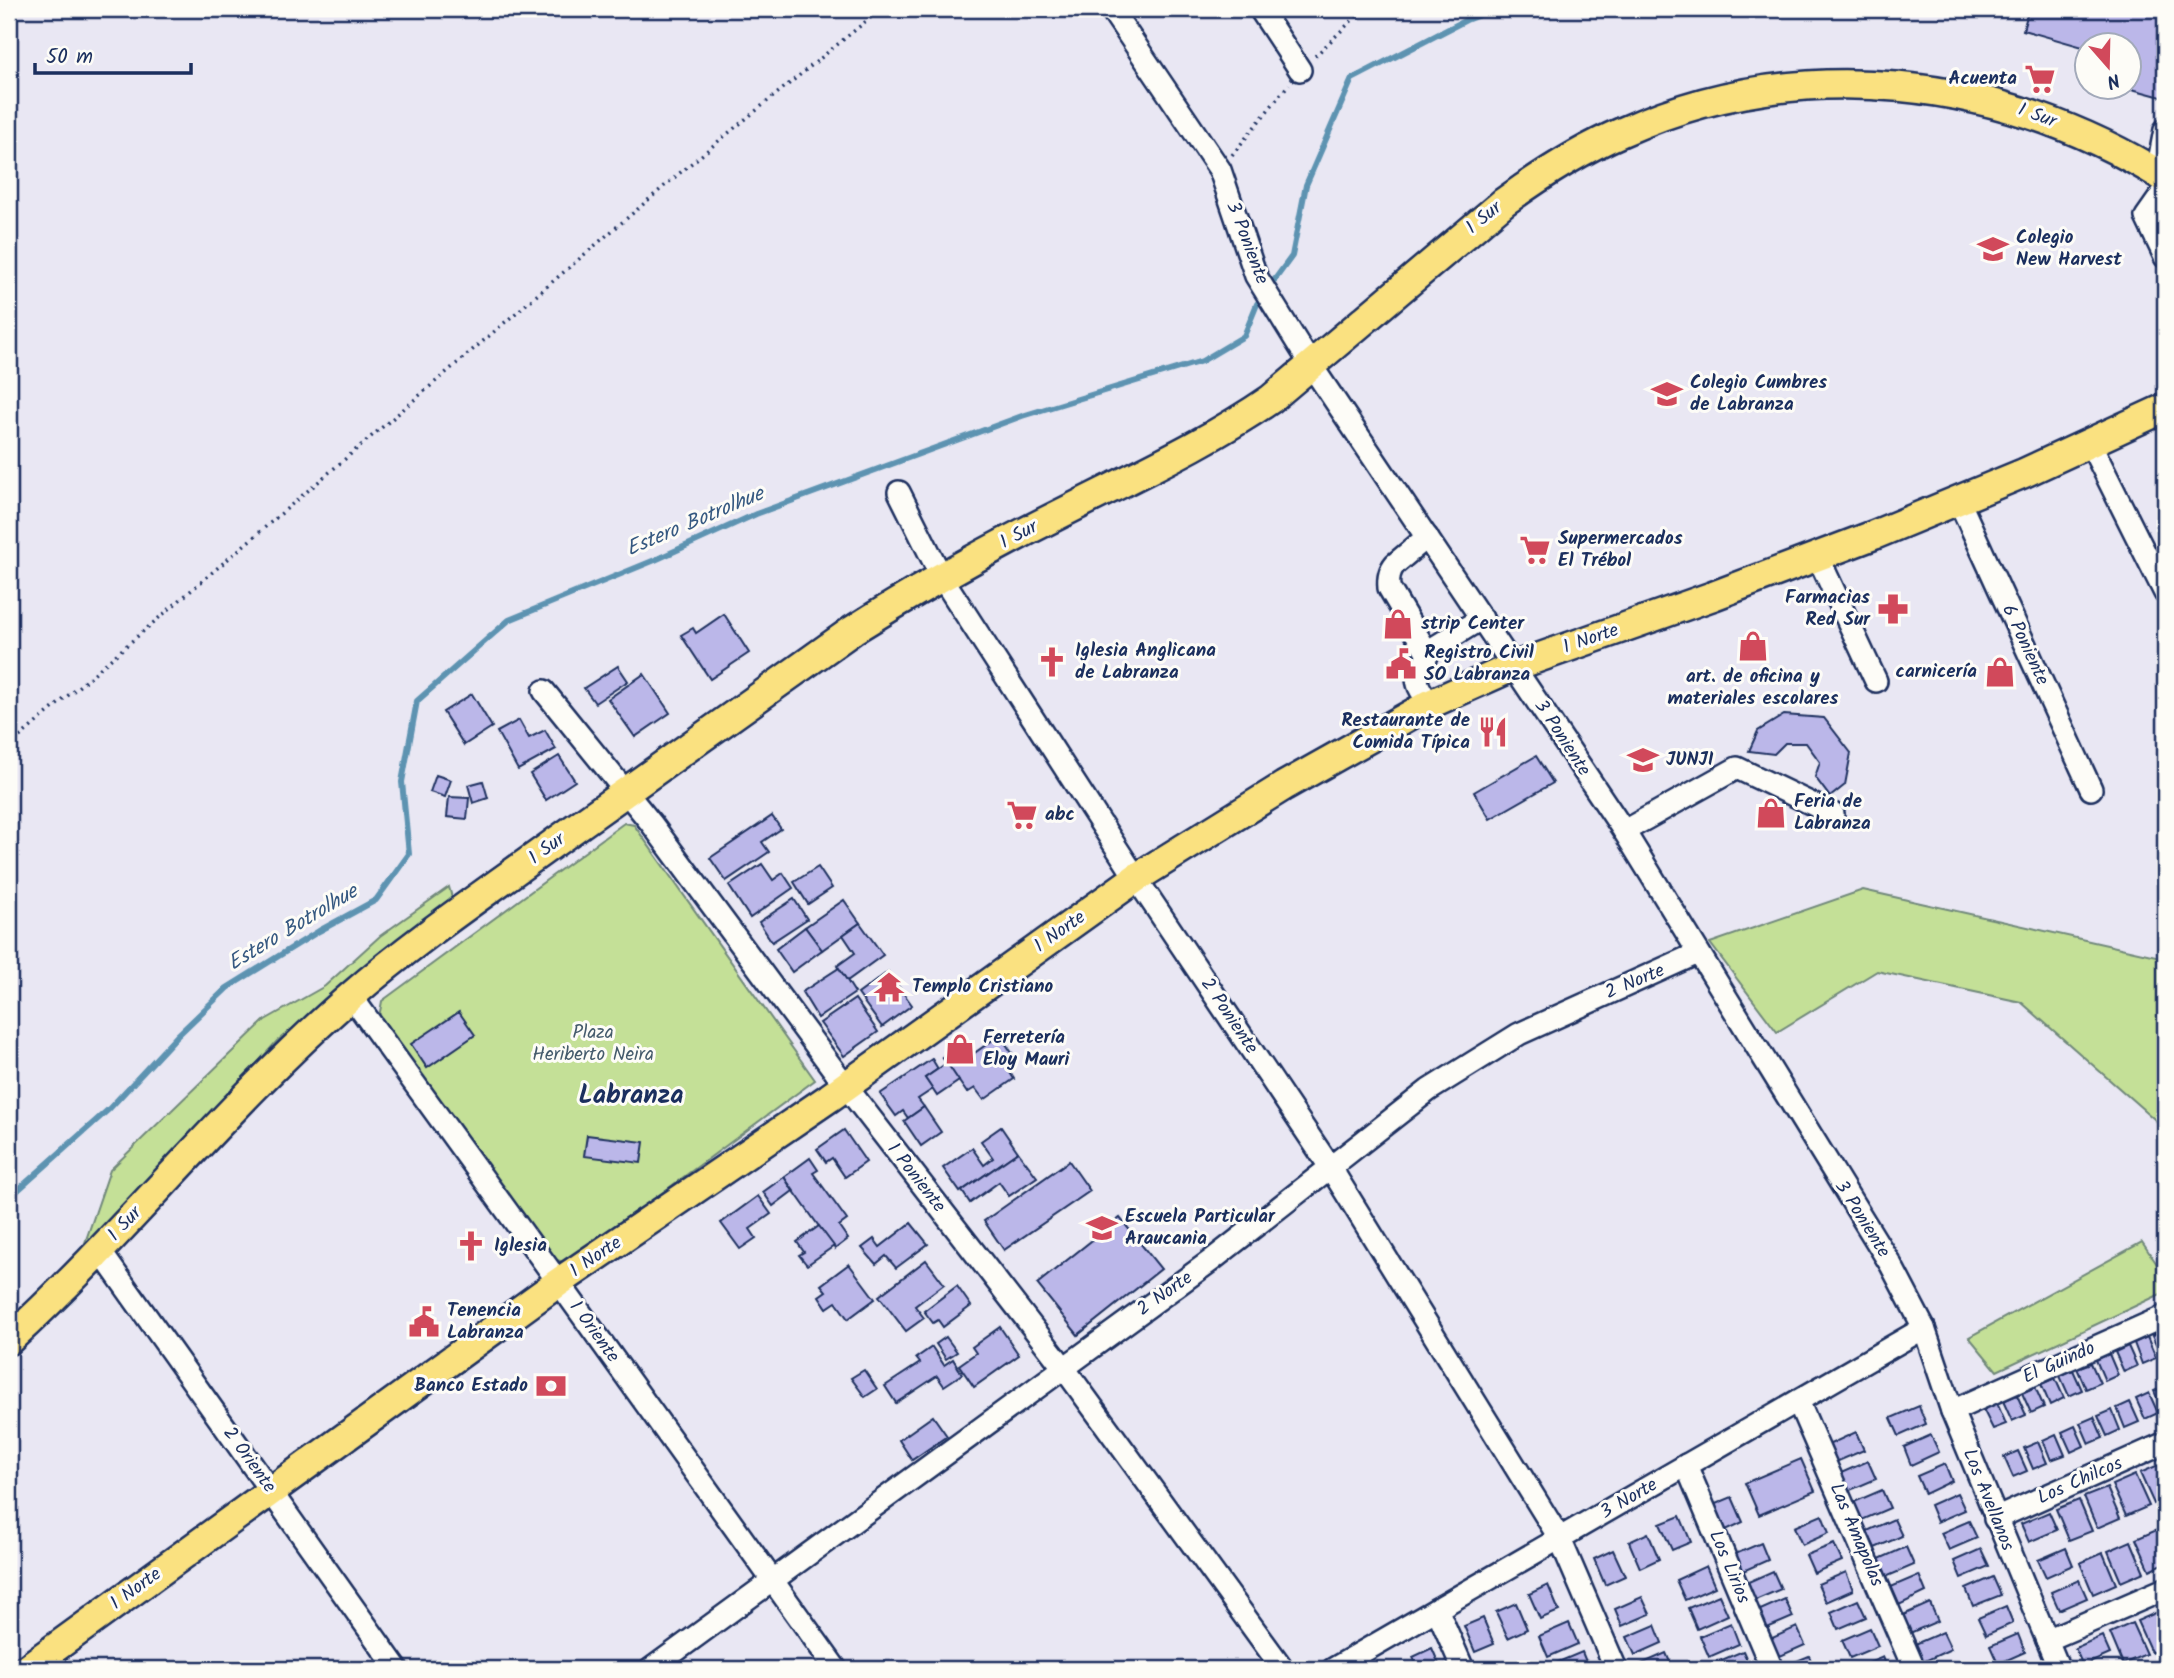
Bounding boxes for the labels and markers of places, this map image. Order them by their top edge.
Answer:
supermarket icon: Acuenta [2023,62,2057,96]
place label: Acuenta [1948,64,2017,94]
place label: Colegio New Harvest [2016,223,2122,275]
school or university icon: Colegio New Harvest [1976,232,2010,266]
place label: Colegio Cumbres de Labranza [1690,368,1827,420]
school or university icon: Colegio Cumbres de Labranza [1650,377,1684,411]
place label: Supermercados El Trébol [1558,524,1683,576]
supermarket icon: Supermercados El Trébol [1518,533,1552,567]
place label: Farmacias Red Sur [1785,583,1871,635]
pharmacy icon: Farmacias Red Sur [1876,592,1910,626]
shop icon: strip Center [1381,607,1415,641]
place label: strip Center [1421,609,1525,639]
shop icon: art. de oficina y materiales escolares [1736,629,1770,663]
place label: Iglesia Anglicana de Labranza [1075,636,1216,688]
place label: Registro Civil SO Labranza [1424,638,1535,690]
church icon: Iglesia Anglicana de Labranza [1035,645,1069,679]
public building icon: Registro Civil SO Labranza [1384,647,1418,681]
shop icon: carnicería [1983,655,2017,689]
place label: carnicería [1896,657,1977,687]
place label: art. de oficina y materiales escolares [1668,662,1839,714]
place label: Restaurante de Comida Típica [1341,706,1470,758]
restaurant icon: Restaurante de Comida Típica [1476,715,1510,749]
school or university icon: JUNJI [1626,743,1660,777]
place label: JUNJI [1666,745,1714,775]
place label: Feria de Labranza [1794,787,1871,839]
shop icon: Feria de Labranza [1754,796,1788,830]
supermarket icon: abc [1005,798,1039,832]
place label: abc [1045,800,1075,830]
temple icon: Templo Cristiano [872,970,906,1004]
place label: Templo Cristiano [912,972,1054,1002]
place label: Ferretería Eloy Mauri [983,1023,1071,1075]
shop icon: Ferretería Eloy Mauri [943,1032,977,1066]
place label: Escuela Particular Araucania [1125,1202,1276,1254]
school or university icon: Escuela Particular Araucania [1085,1211,1119,1245]
church icon: Iglesia [454,1229,488,1263]
place label: Iglesia [494,1231,547,1261]
place label: Tenencia Labranza [447,1296,524,1348]
public building icon: Tenencia Labranza [407,1305,441,1339]
bank icon: Banco Estado [534,1369,568,1403]
place label: Banco Estado [414,1371,528,1401]

